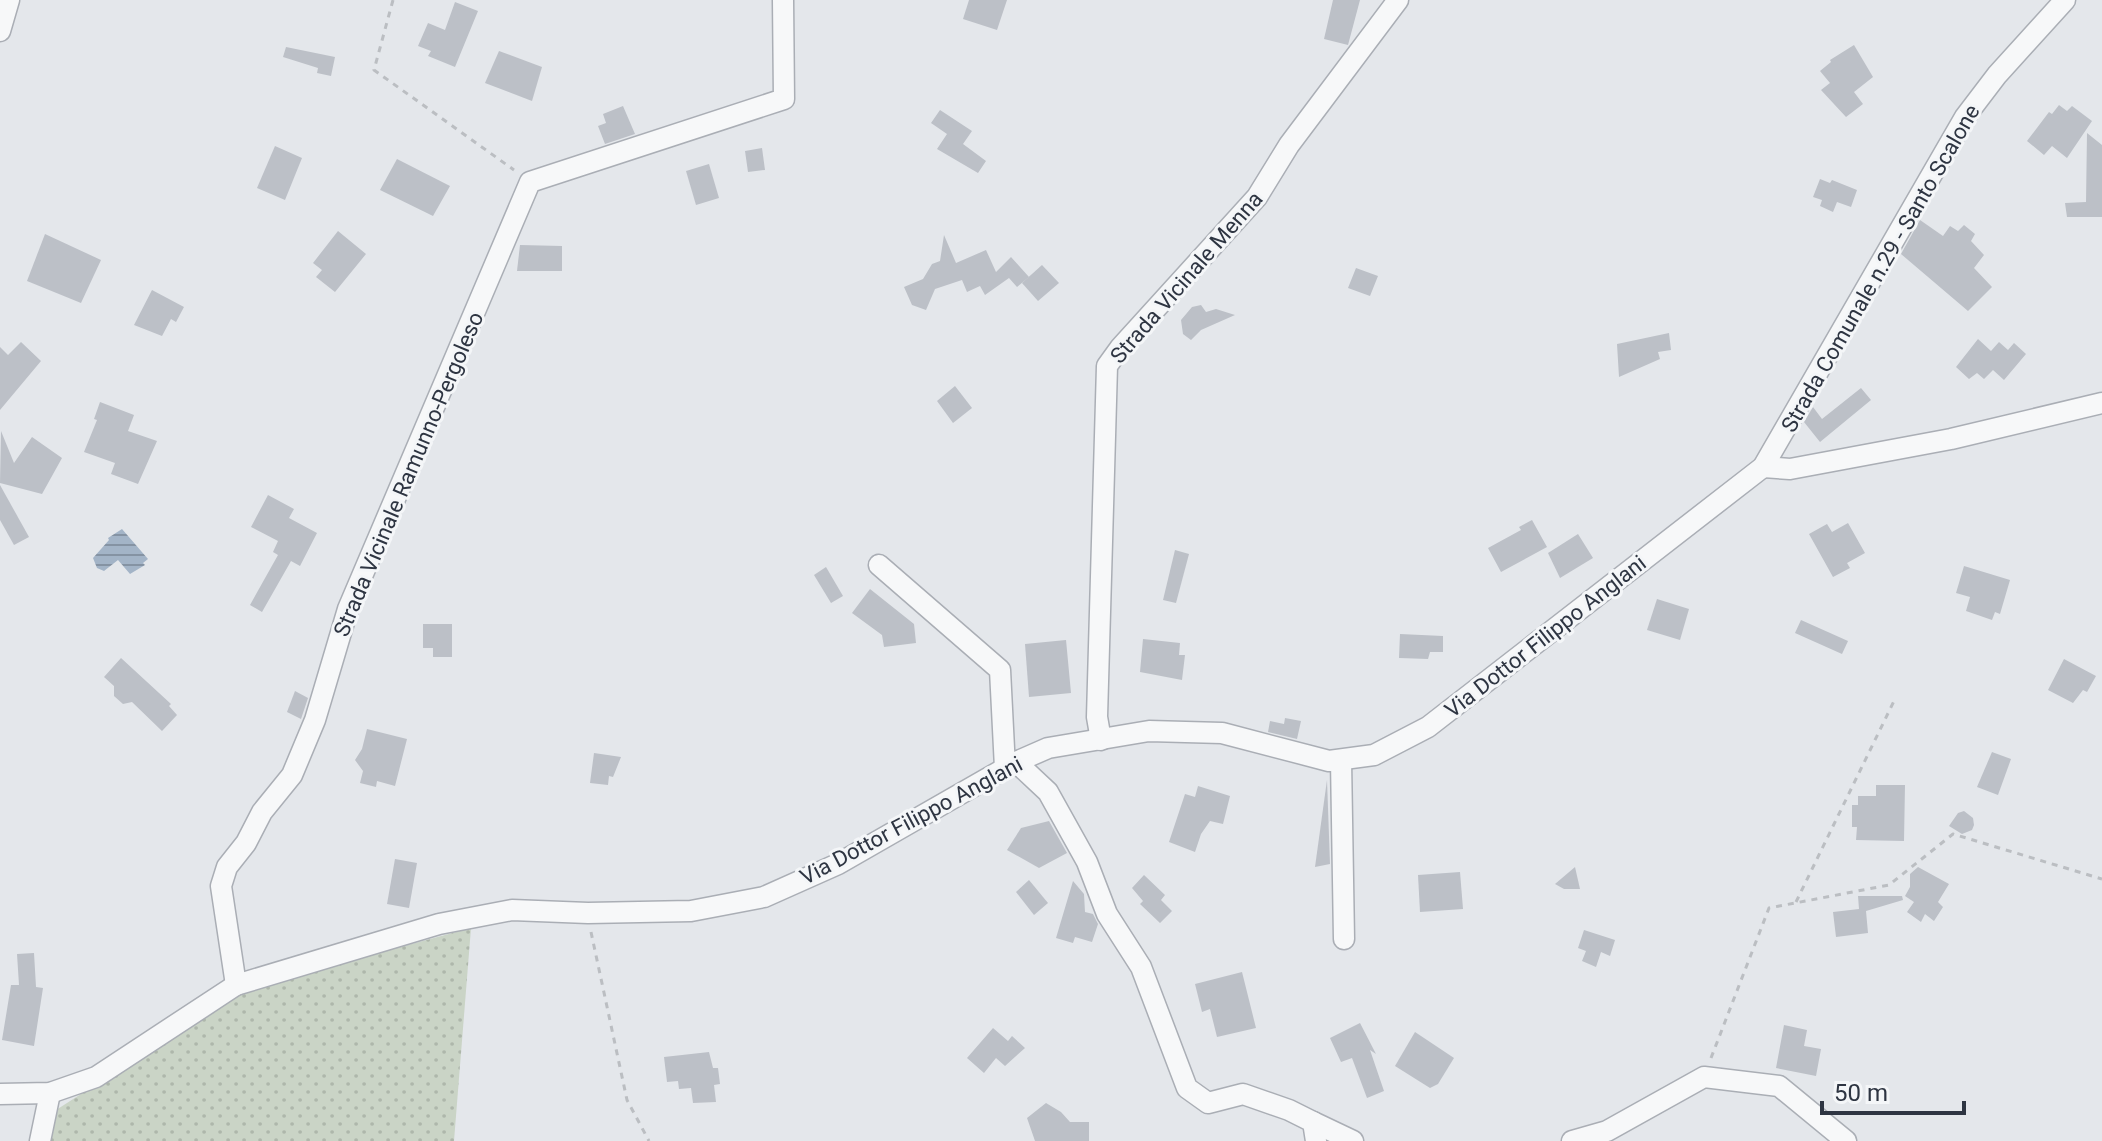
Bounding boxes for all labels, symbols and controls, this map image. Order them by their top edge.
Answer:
street label: Strada Comunale n.29 - Santo Scalone [1776,100,1985,436]
street label: Strada Vicinale Menna [1105,186,1268,368]
street label: Strada Vicinale Ramunno-Pergoleso [329,308,488,640]
street label: Via Dottor Filippo Anglani [1440,550,1651,723]
street label: Via Dottor Filippo Anglani [796,751,1027,890]
scale bar [1822,1065,1964,1115]
text: 50 m [1834,1079,1888,1107]

